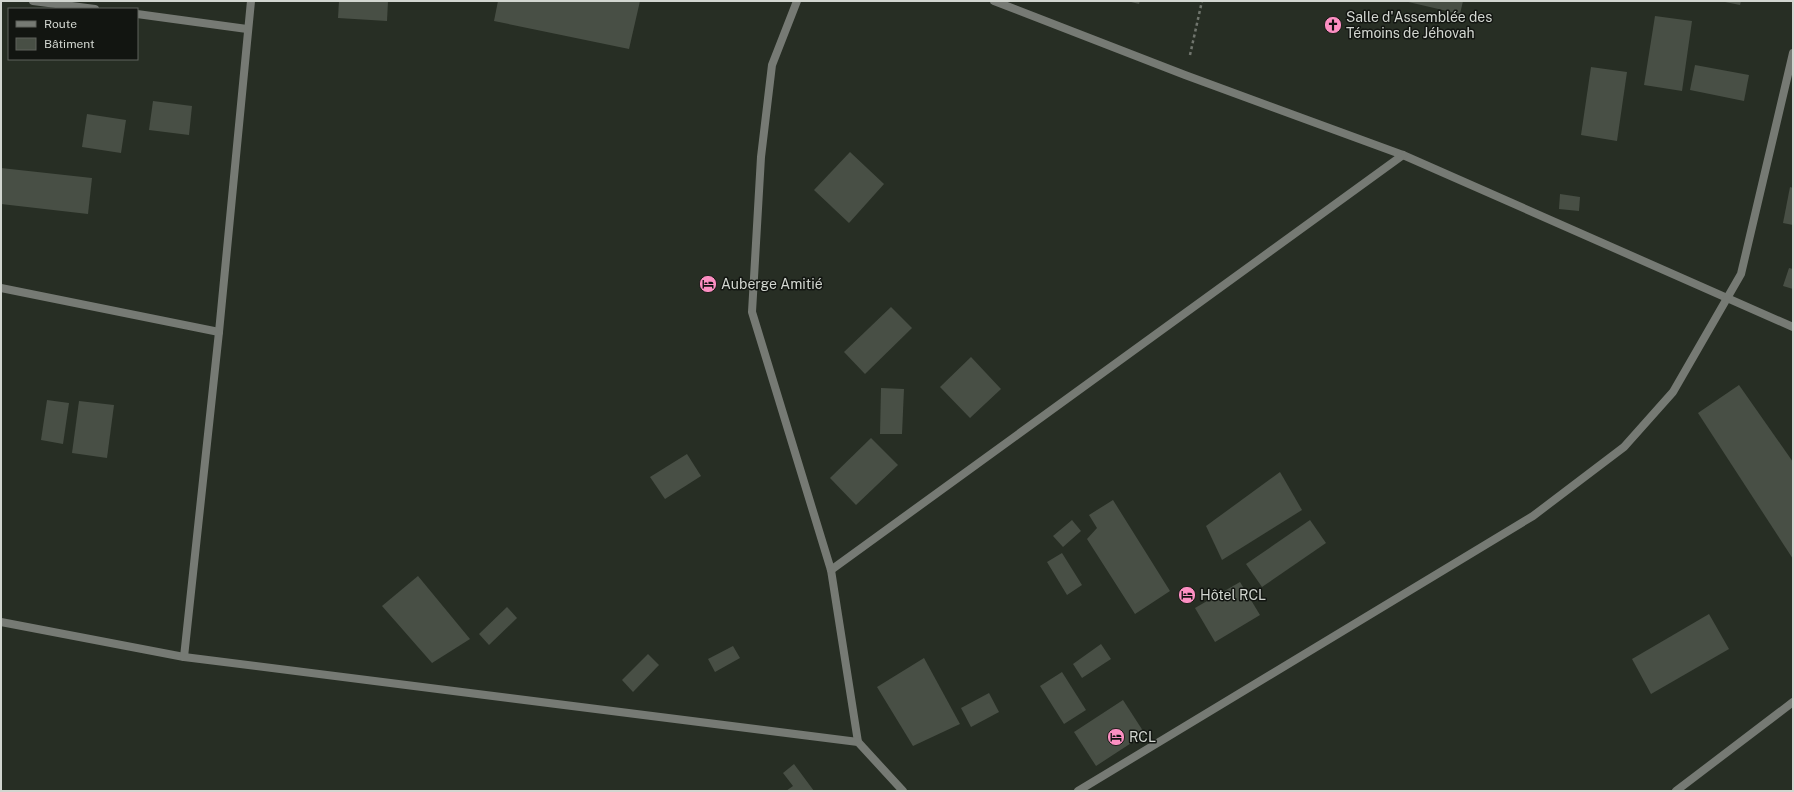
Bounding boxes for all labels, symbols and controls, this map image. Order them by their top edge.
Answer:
legend [8,8,138,60]
place label: Salle d'Assemblée des Témoins de Jéhovah [1346,9,1492,41]
church icon: Salle d'Assemblée des Témoins de Jéhovah [1323,15,1343,35]
text: Route [44,17,77,31]
text: Bâtiment [44,37,95,51]
hotel icon: Auberge Amitié [698,274,718,294]
place label: Auberge Amitié [721,276,823,292]
hotel icon: Hôtel RCL [1177,585,1197,605]
place label: Hôtel RCL [1200,587,1266,603]
hotel icon: RCL [1106,727,1126,747]
place label: RCL [1129,729,1156,745]

